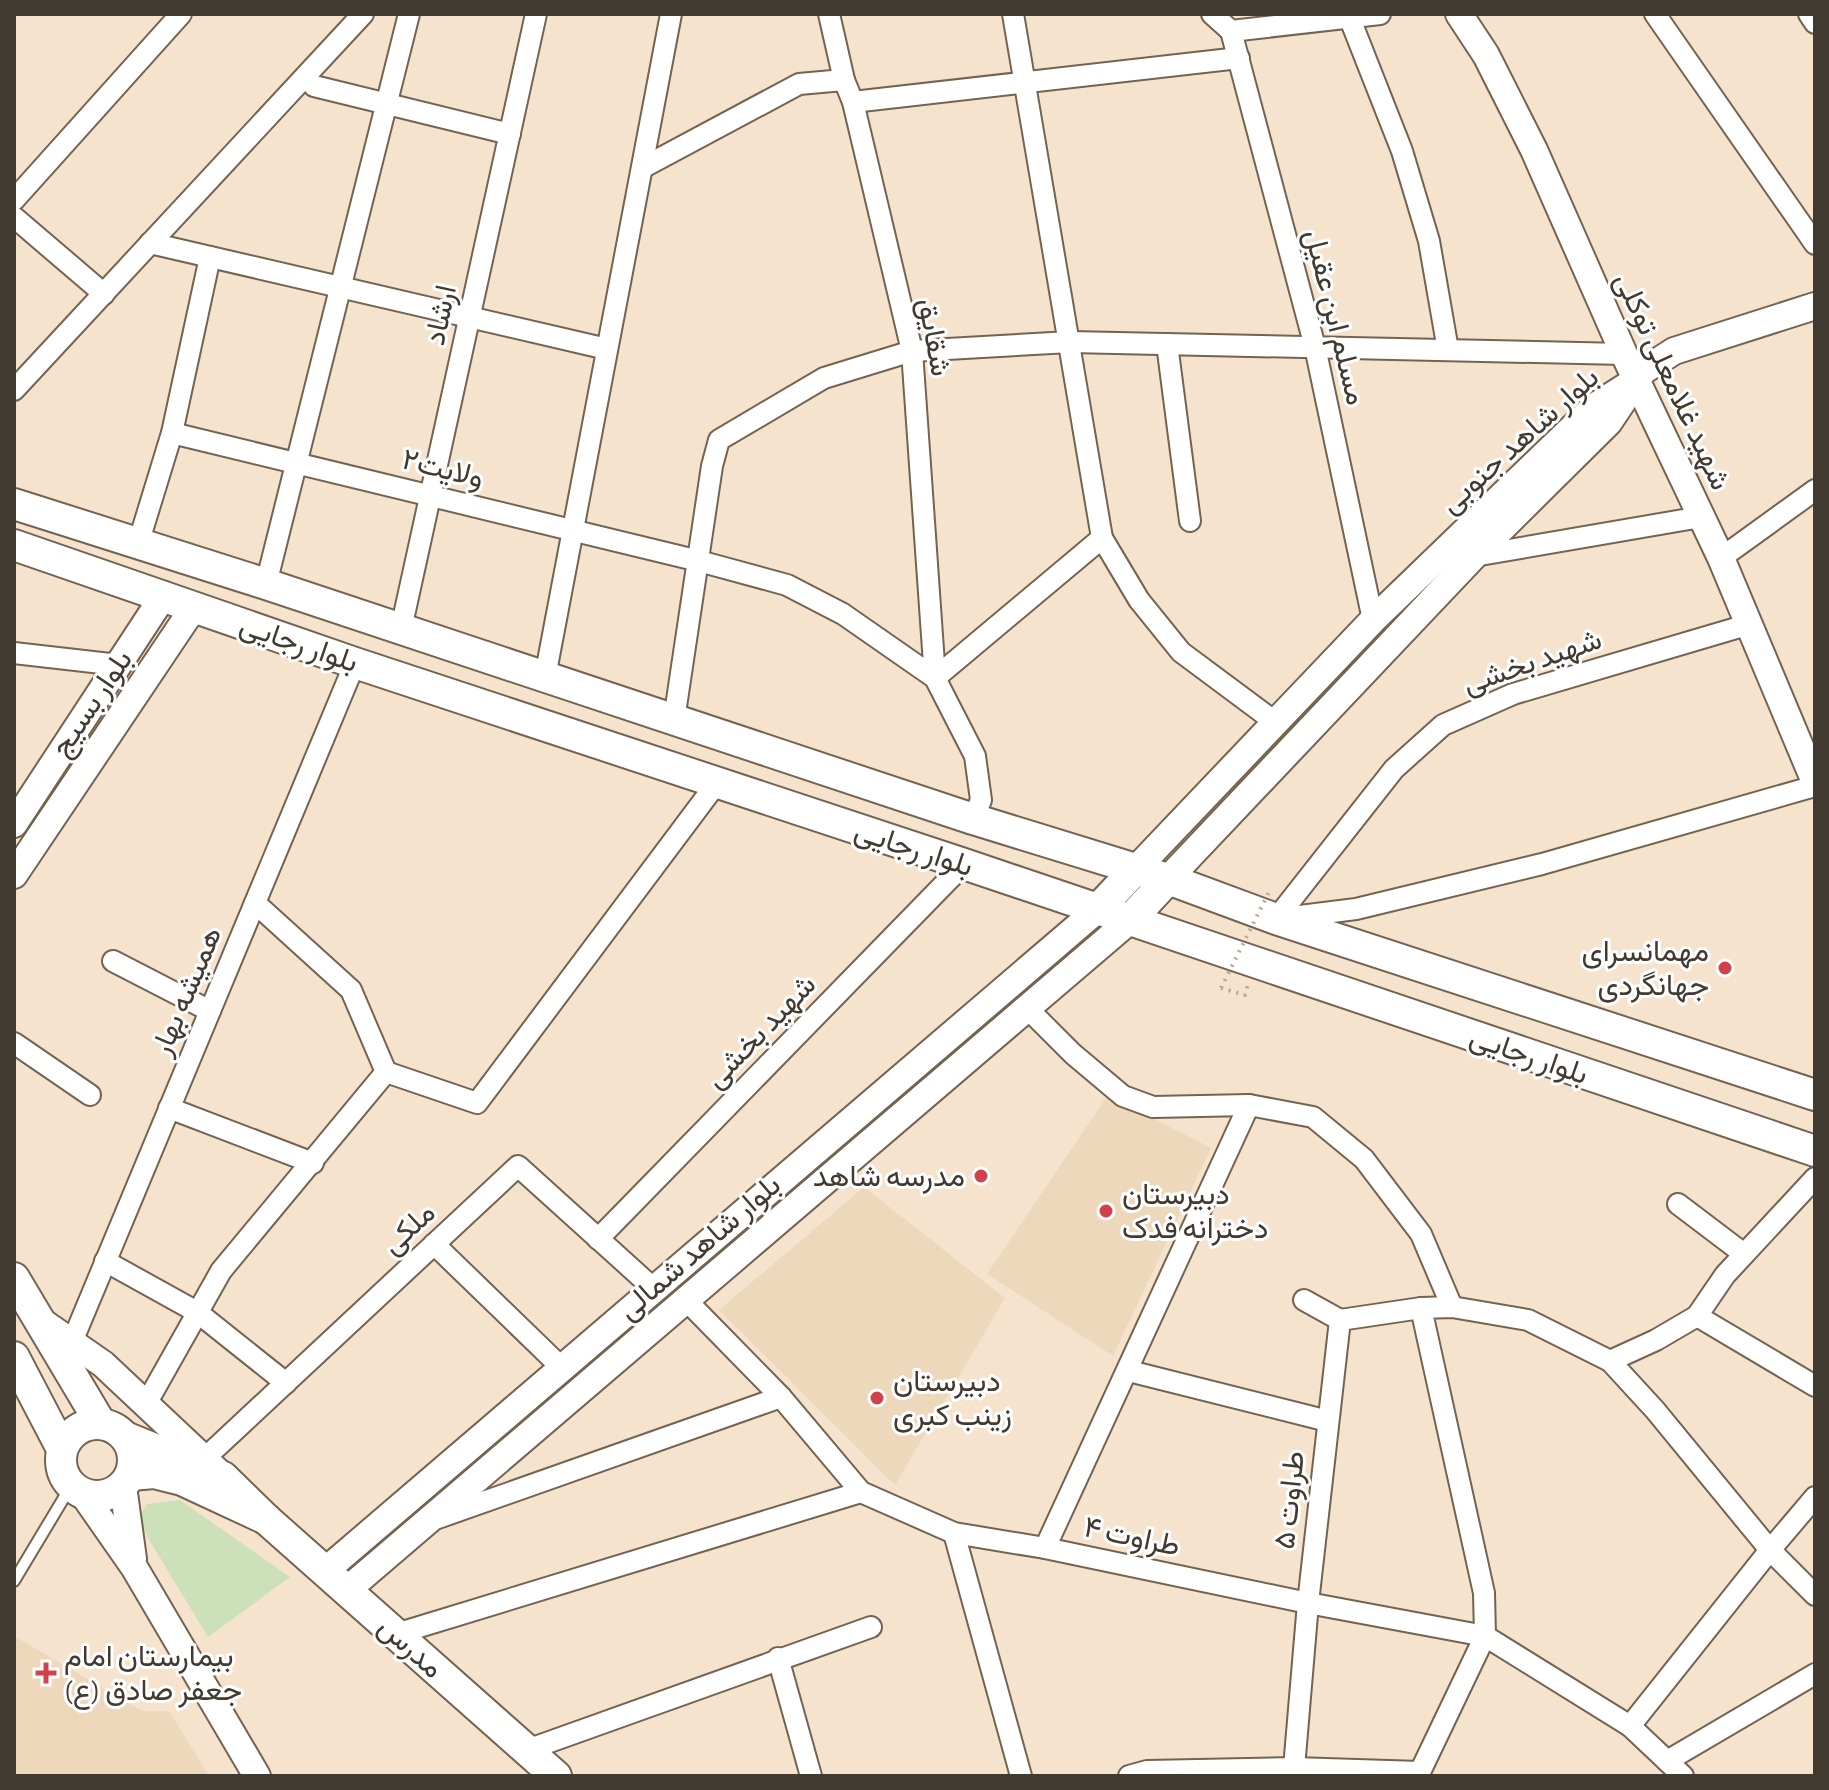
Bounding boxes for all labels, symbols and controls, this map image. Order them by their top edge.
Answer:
street label: مسلم ابن عقیل [1296,226,1371,409]
street label: شهید غلامعلی توکلی [1607,268,1736,496]
street label: ارشاد [420,282,464,348]
street label: شقایق [910,296,956,379]
street label: بلوار شاهد جنوبی [1435,362,1606,521]
street label: ولایت۲ [398,444,487,496]
street label: بلوار رجایی [235,610,362,680]
street label: شهید بخشی [1459,624,1606,702]
street label: بلوار بسیج [45,645,141,764]
street label: بلوار رجایی [850,816,977,884]
street label: همیشه بهار [146,923,229,1062]
place label: مهمانسرای جهانگردی [1581,937,1709,1003]
marker: مهمانسرای جهانگردی [1716,959,1734,977]
street label: شهید بخشی [700,969,823,1095]
street label: بلوار رجایی [1465,1022,1592,1092]
place label: مدرسه شاهد [813,1162,965,1194]
marker: مدرسه شاهد [972,1167,990,1185]
street label: بلوار شاهد شمالی [613,1170,788,1327]
place label: دبیرستان دخترانه فدک [1122,1180,1268,1246]
street label: ملکی [376,1197,442,1262]
marker: دبیرستان دخترانه فدک [1097,1202,1115,1220]
place label: دبیرستان زینب کبری [893,1367,1012,1433]
marker: دبیرستان زینب کبری [868,1389,886,1407]
street label: طراوت ۵ [1270,1450,1312,1551]
street label: طراوت ۴ [1080,1512,1183,1564]
street label: مدرس [371,1611,448,1686]
place label: بیمارستان امام جعفر صادق (ع) [64,1642,242,1710]
marker: بیمارستان امام جعفر صادق (ع) [35,1662,57,1684]

